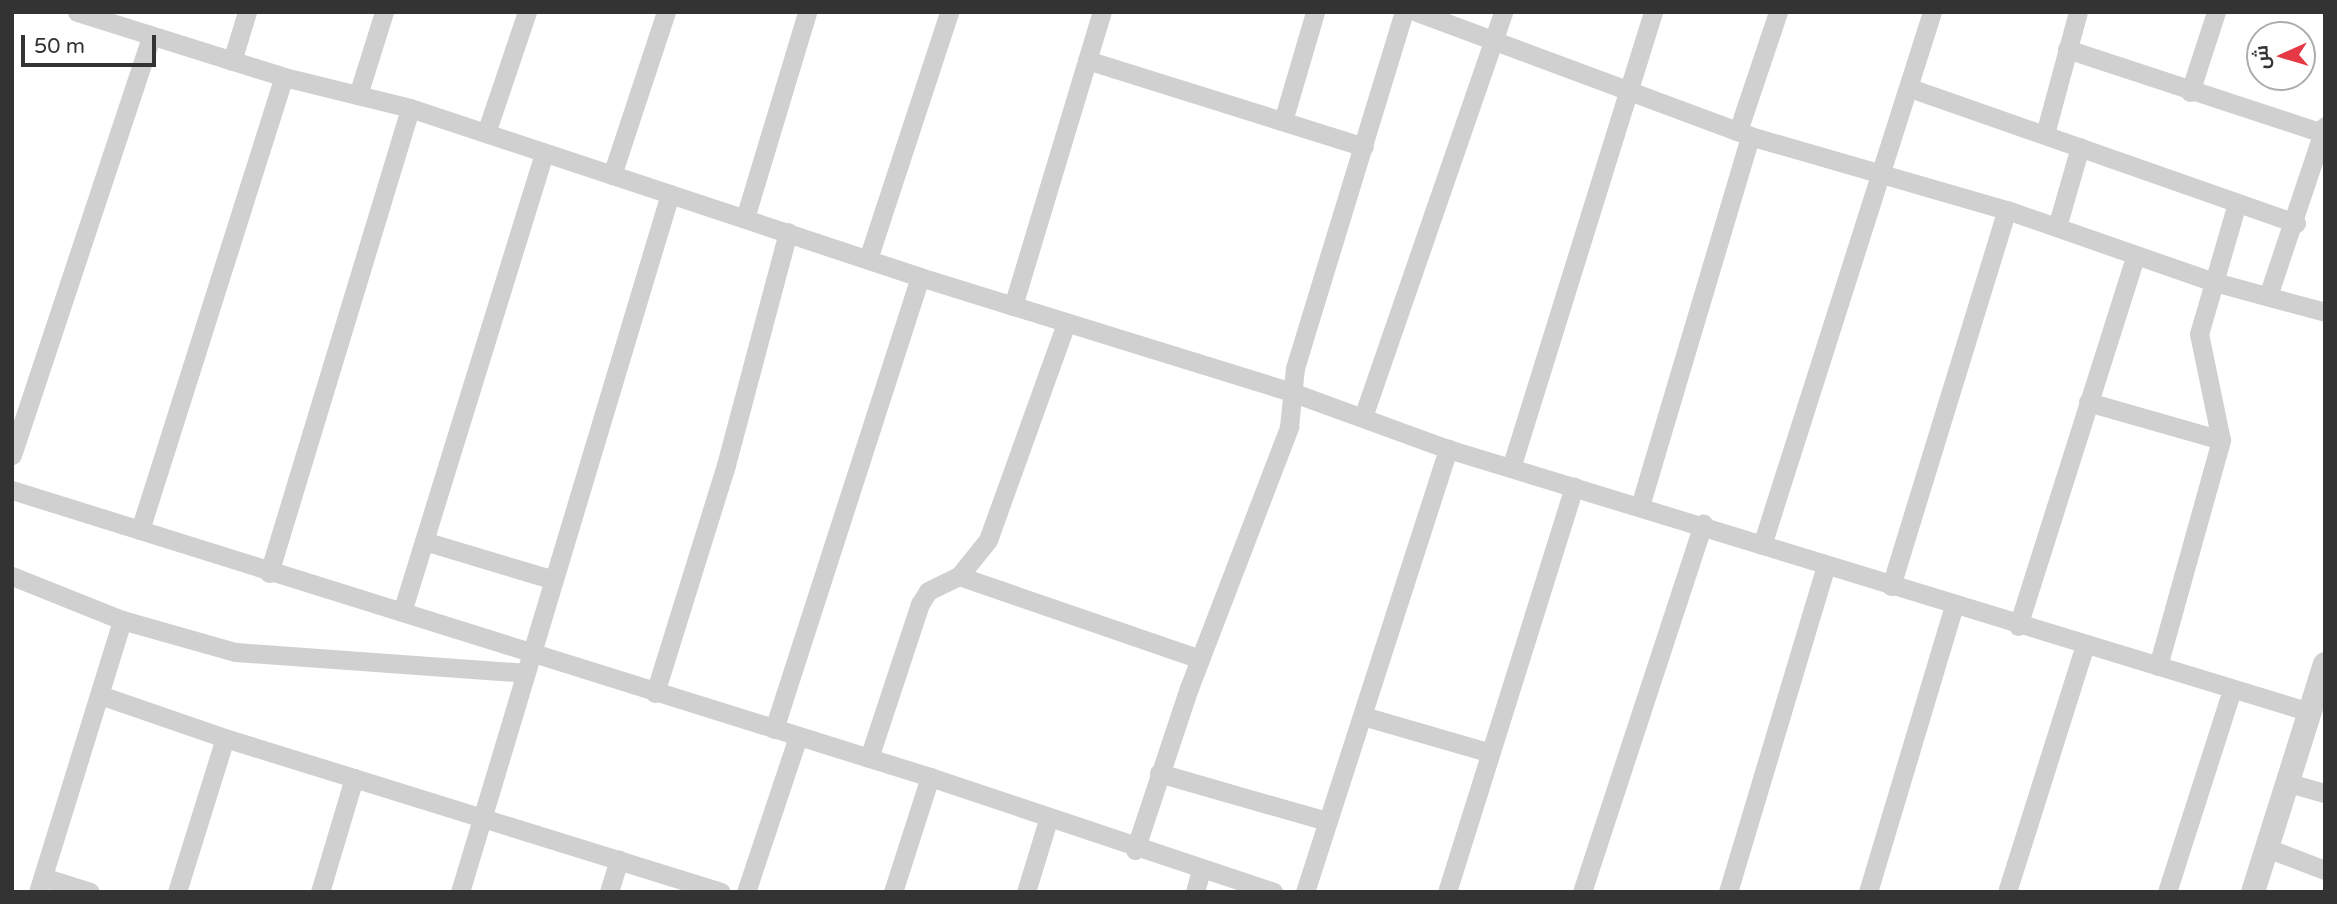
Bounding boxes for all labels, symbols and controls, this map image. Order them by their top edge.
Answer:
scale bar [24,21,159,65]
north arrow [2246,21,2316,91]
text: 50 m [34,34,85,59]
text: ش [2250,44,2274,70]

